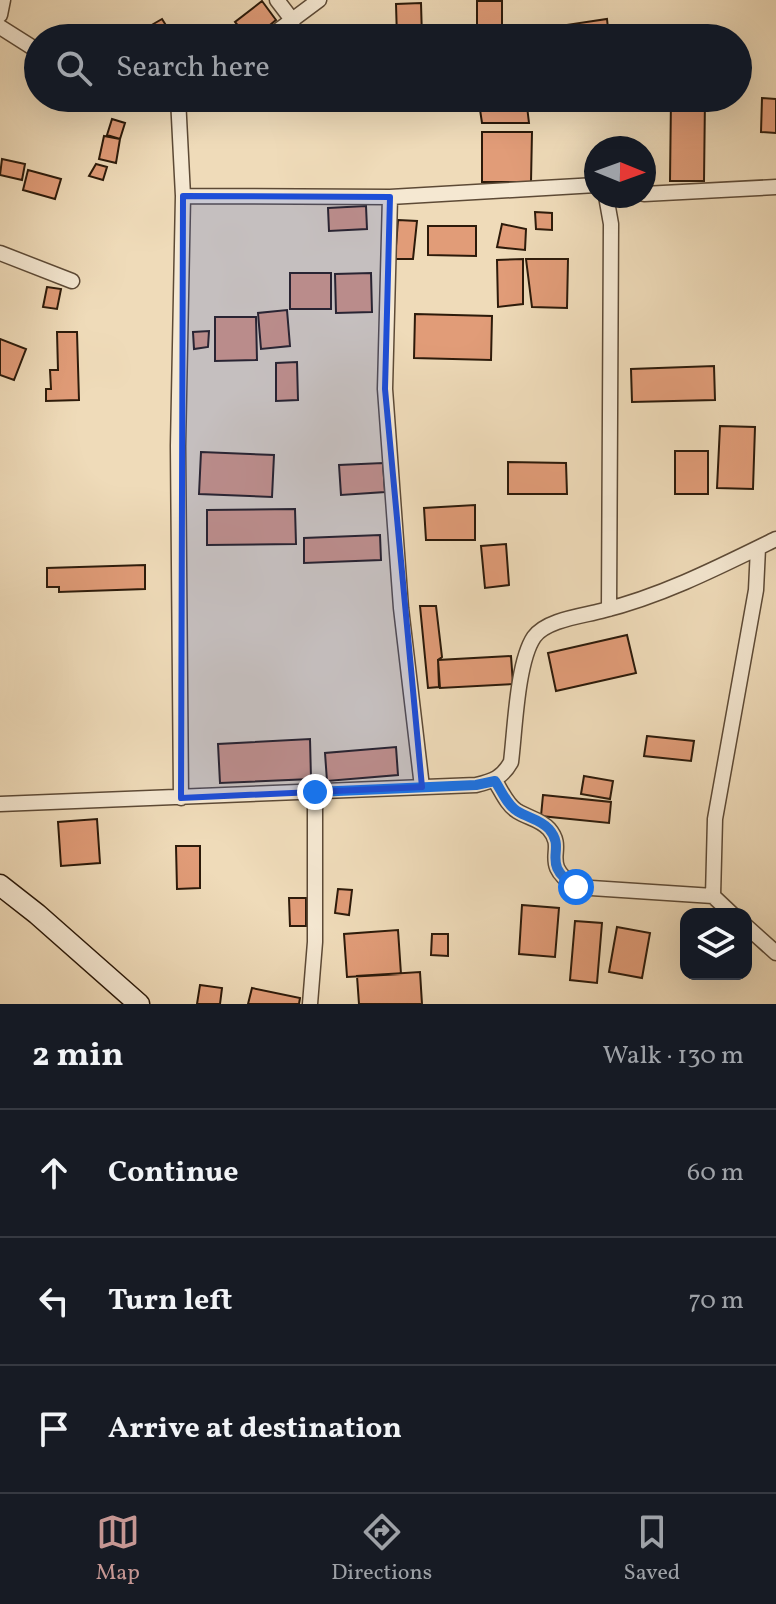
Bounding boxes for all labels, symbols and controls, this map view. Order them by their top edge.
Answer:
search box [24,24,752,112]
icon: search [52,46,96,90]
text: Search here [116,47,270,89]
north arrow [584,136,656,208]
route end [297,774,333,810]
route start [558,869,594,905]
map controls [680,908,752,980]
button: layers [680,908,752,980]
text: 2 min [32,1033,124,1080]
text: Walk · 130 m [603,1038,744,1074]
icon: ahead [32,1151,76,1195]
text: Continue [108,1152,239,1194]
text: 60 m [687,1155,744,1191]
icon: left [32,1279,76,1323]
text: Turn left [108,1280,232,1322]
text: 70 m [689,1283,744,1319]
icon: arrive [32,1407,76,1451]
text: Arrive at destination [108,1408,402,1450]
tab: Map [96,1510,140,1589]
tab: Directions [331,1510,432,1589]
tab: Saved [624,1510,680,1589]

